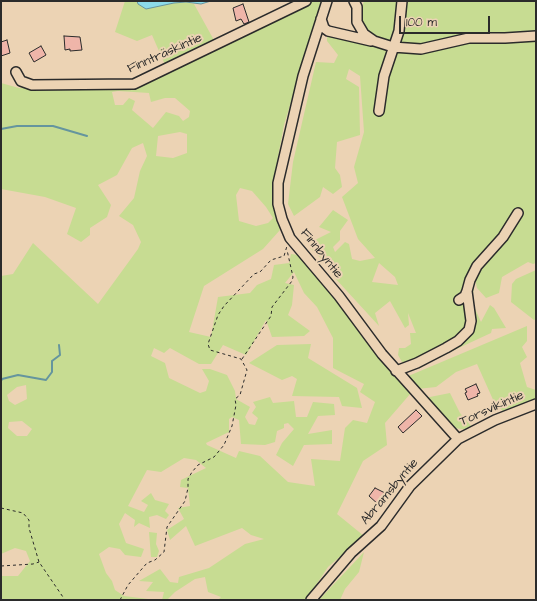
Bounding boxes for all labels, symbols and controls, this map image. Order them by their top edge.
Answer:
scale bar [401,8,492,34]
text: 100 m [406,14,437,31]
street label: Finnträskintie [125,31,205,77]
street label: Finnbyntie [296,226,346,282]
street label: Torsvikintie [458,388,526,430]
street label: Abramsbyntie [358,456,422,528]

